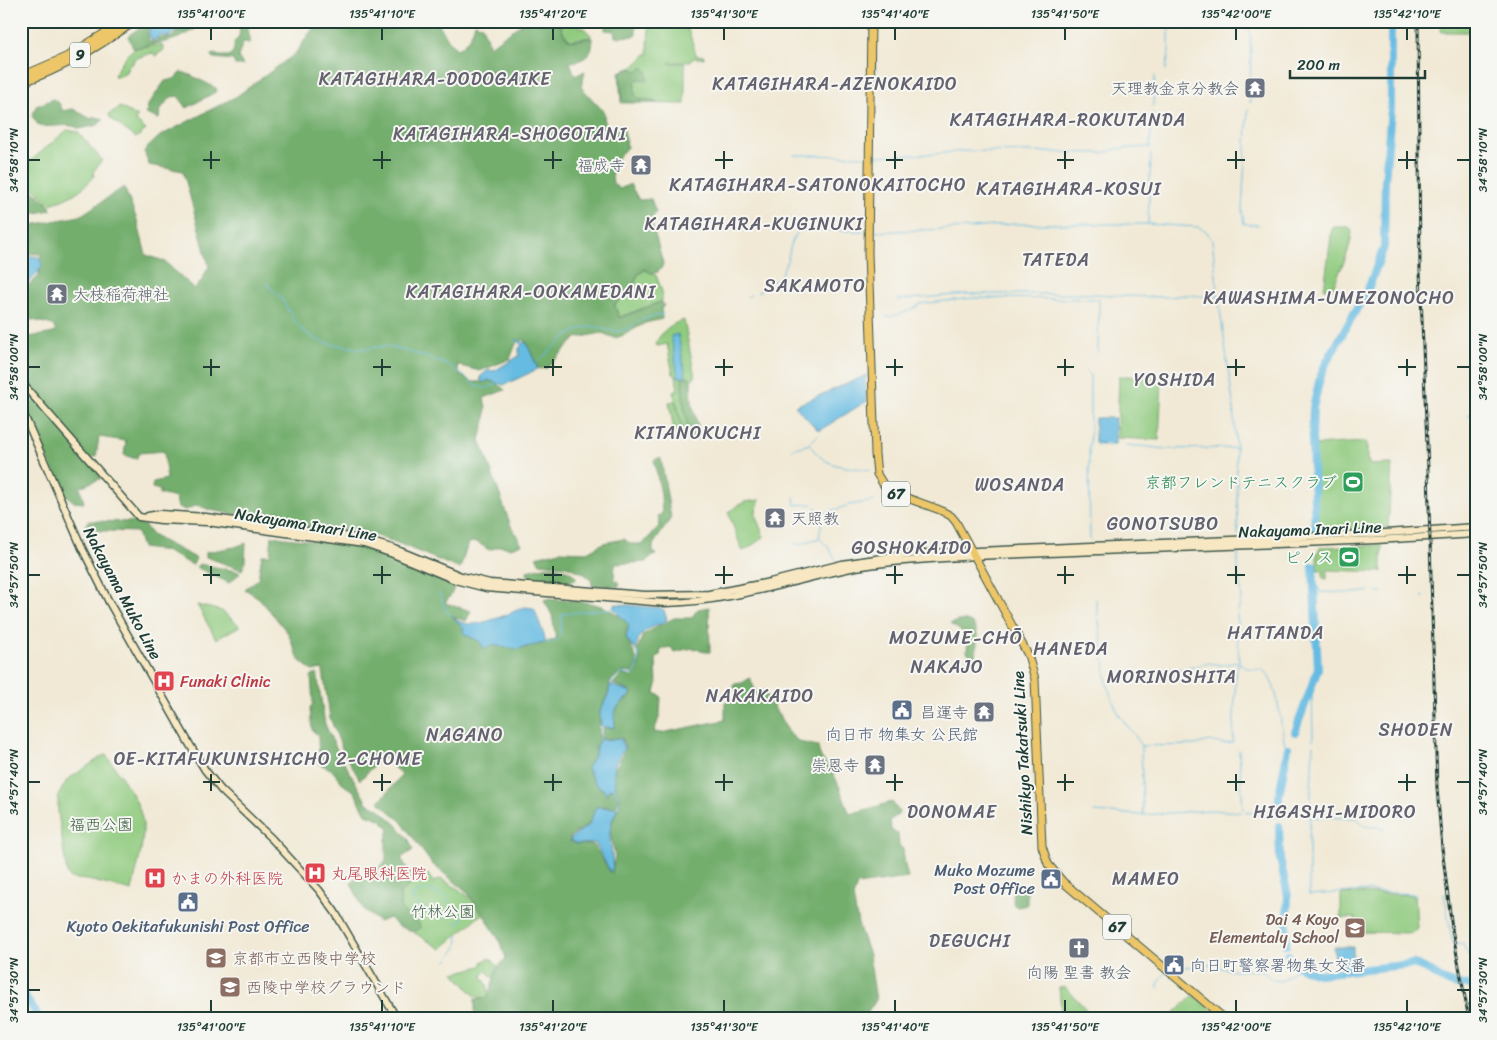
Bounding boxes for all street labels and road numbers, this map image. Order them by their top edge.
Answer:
road number: 9 [70,42,90,68]
road number: 67 [882,482,910,506]
street label: Nakayama Inari Line [233,499,379,550]
street label: Nakayama Inari Line [1238,513,1382,546]
street label: Nakayama Muko Line [75,521,170,665]
street label: Nishikyo Takatsuki Line [1004,670,1041,836]
road number: 67 [1103,914,1131,940]

